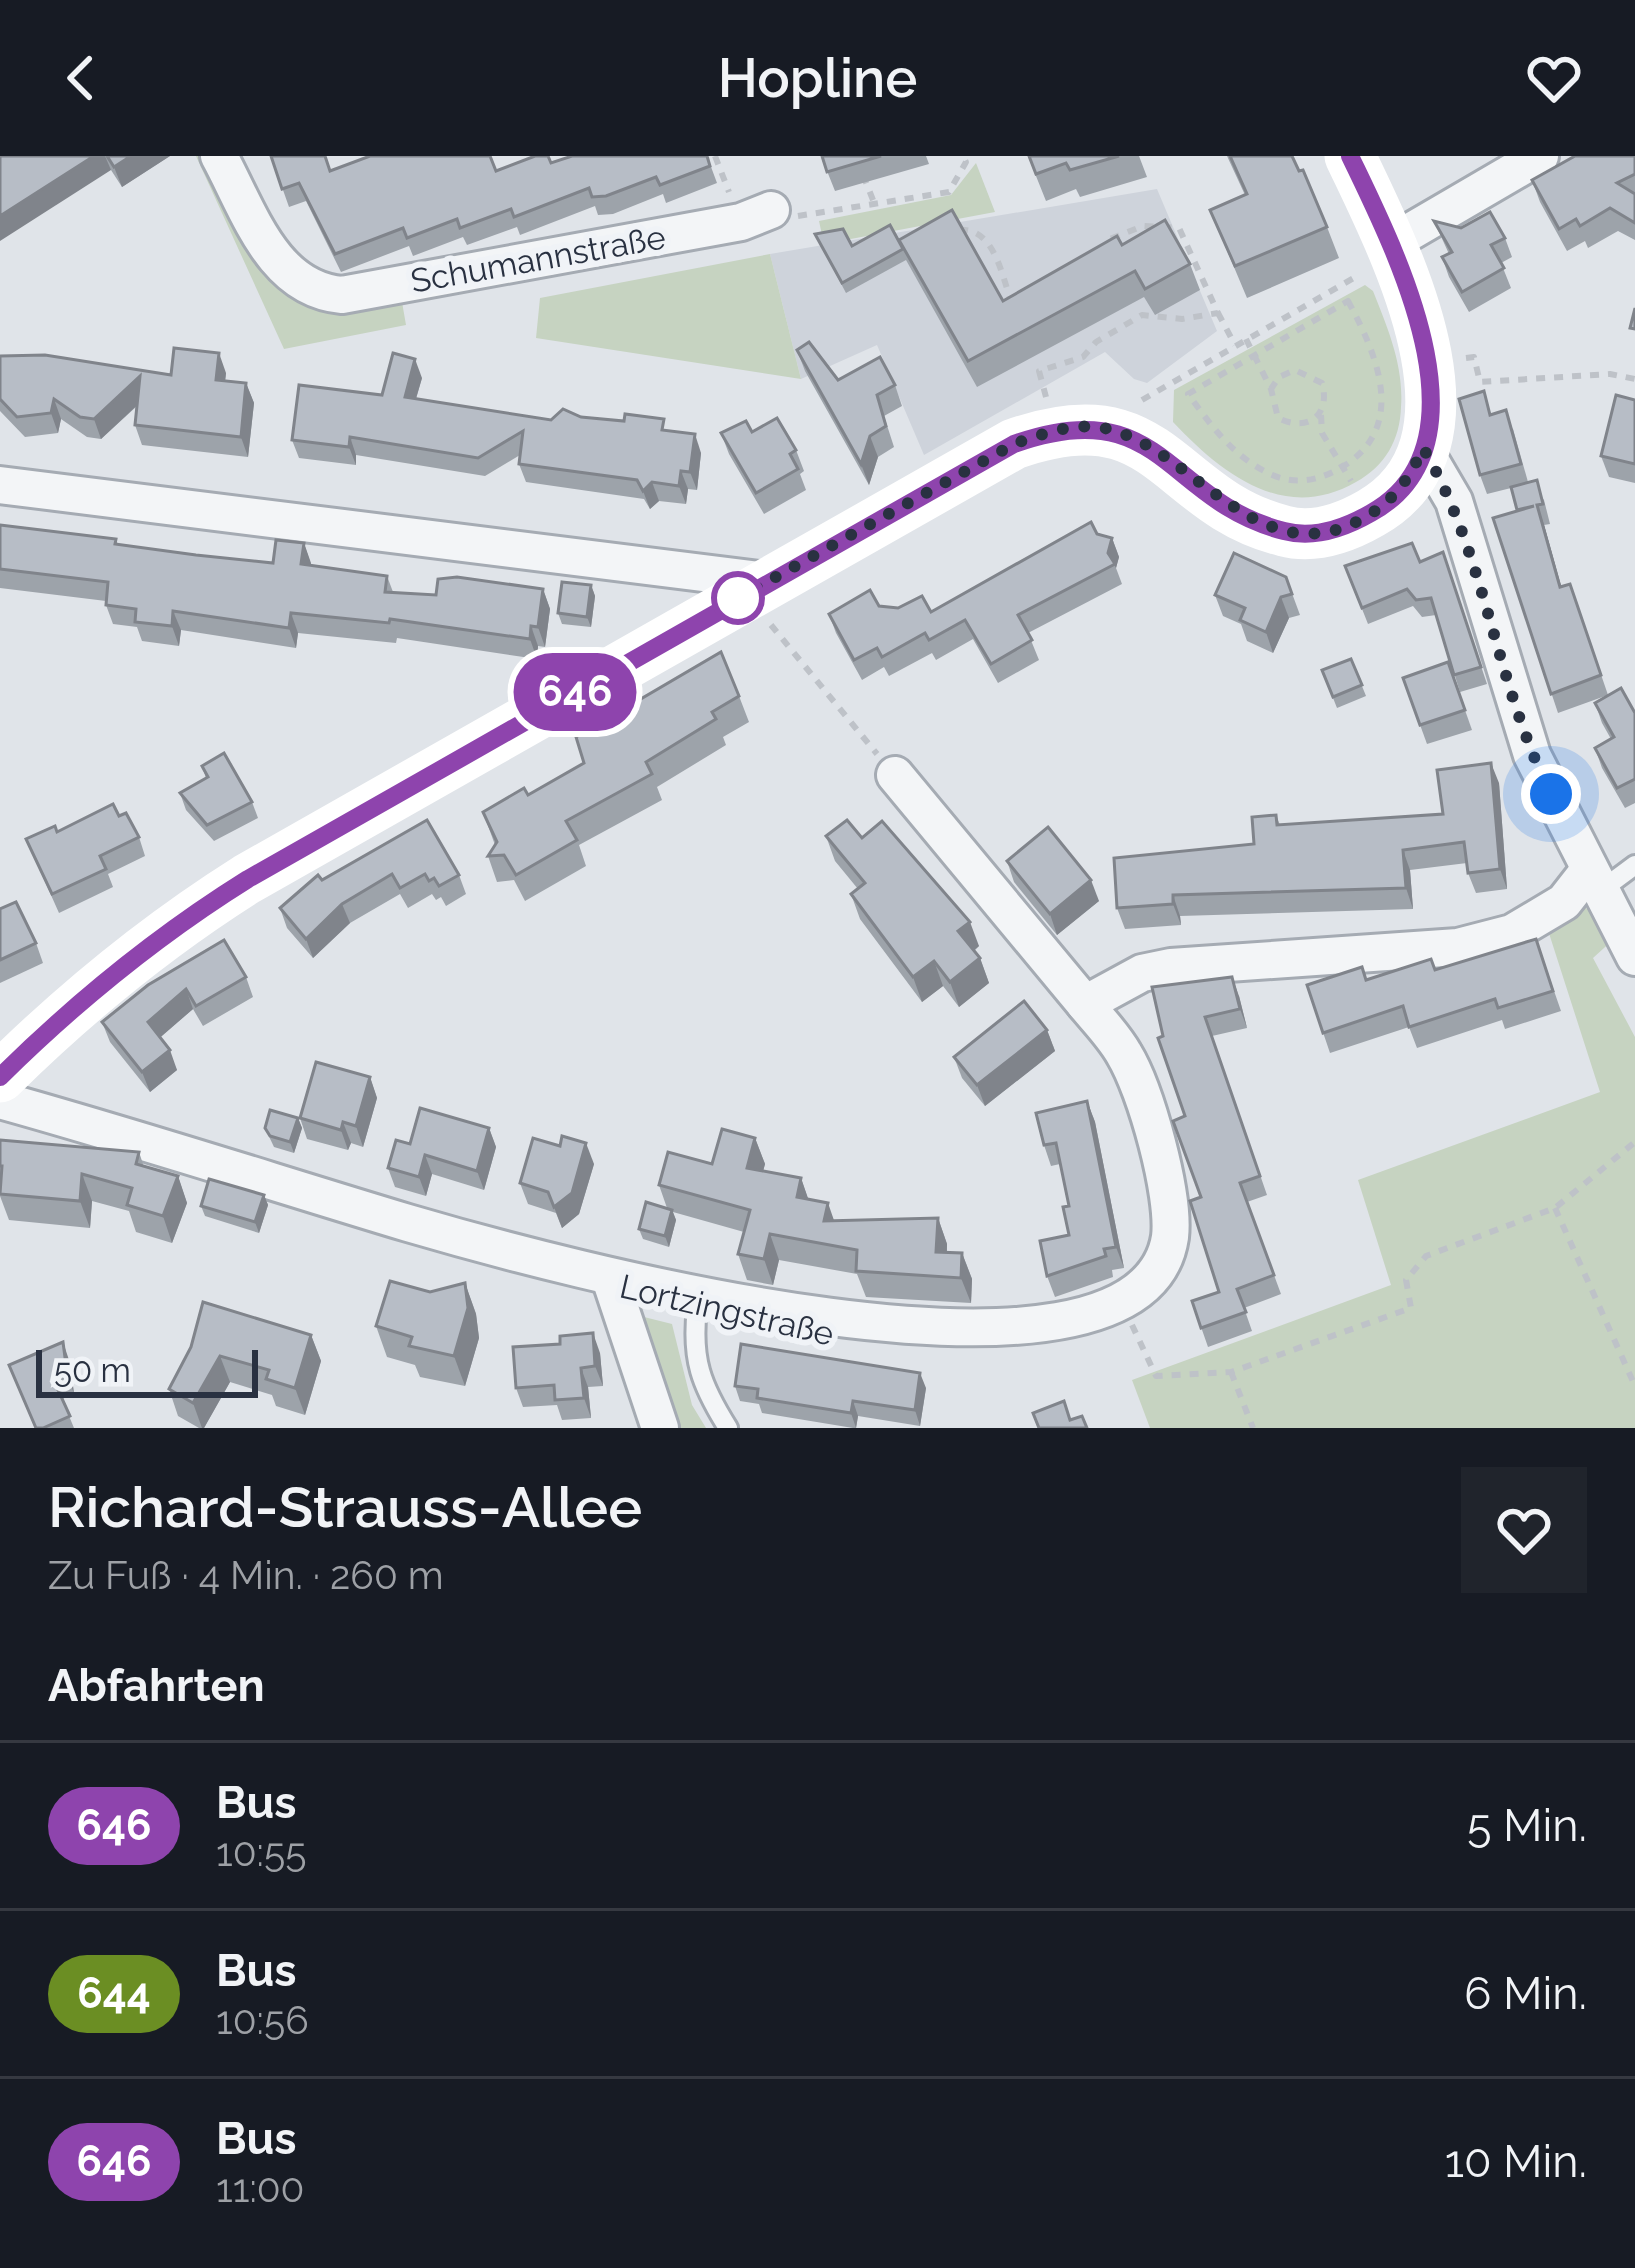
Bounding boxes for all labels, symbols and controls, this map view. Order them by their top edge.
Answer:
icon: back [48,45,114,111]
icon: heart [1521,45,1587,111]
text: Hopline [718,46,917,110]
street label: Schumannstraße [408,217,668,301]
unlabelled marker [713,573,763,623]
line badge: 646 [506,653,644,731]
text: 646 [538,667,612,716]
your location [1521,764,1581,824]
street label: Lortzingstraße [616,1266,838,1354]
scale bar [36,1344,258,1397]
text: 50 m [54,1351,131,1390]
button: heart [1461,1467,1587,1593]
text: Richard-Strauss-Allee [48,1473,642,1540]
text: Zu Fuß · 4 Min. · 260 m [48,1552,444,1598]
text: Abfahrten [48,1659,265,1712]
text: Bus [216,1776,297,1829]
text: 5 Min. [1467,1799,1587,1852]
text: 646 [77,1801,151,1850]
text: 10:55 [216,1829,306,1875]
text: Bus [216,1944,297,1997]
text: 6 Min. [1464,1967,1587,2020]
text: 644 [77,1969,151,2018]
text: 10:56 [216,1997,309,2043]
text: Bus [216,2112,297,2165]
text: 10 Min. [1445,2135,1587,2188]
text: 646 [77,2137,151,2186]
text: 11:00 [216,2165,304,2211]

